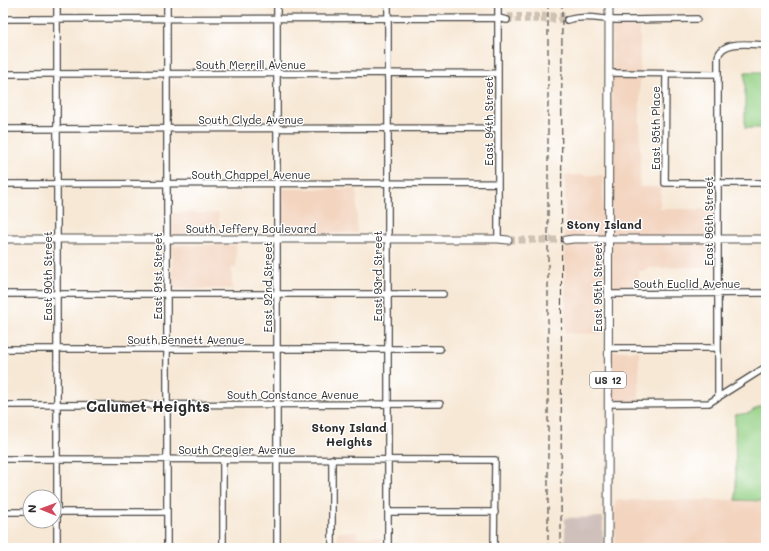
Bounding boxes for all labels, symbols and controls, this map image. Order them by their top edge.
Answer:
street label: South Merrill Avenue [196,57,306,72]
street label: East 94th Street [481,76,496,166]
street label: East 95th Place [648,86,663,170]
street label: South Clyde Avenue [198,112,304,127]
street label: South Chappel Avenue [192,167,311,182]
street label: East 96th Street [701,176,716,266]
district label: Stony Island [566,216,642,232]
street label: South Jeffery Boulevard [186,221,316,236]
street label: East 93rd Street [370,230,385,321]
street label: East 90th Street [40,231,55,321]
street label: East 91st Street [150,232,165,320]
street label: East 92nd Street [260,241,275,333]
street label: East 95th Street [590,242,605,332]
street label: South Euclid Avenue [634,276,741,291]
street label: South Bennett Avenue [127,332,245,347]
road number: US 12 [590,372,626,388]
street label: South Constance Avenue [227,387,359,402]
district label: Calumet Heights [86,396,210,416]
district label: Stony Island Heights [311,419,387,449]
street label: South Cregier Avenue [178,442,296,457]
north arrow [22,489,62,529]
text: N [24,505,39,513]

